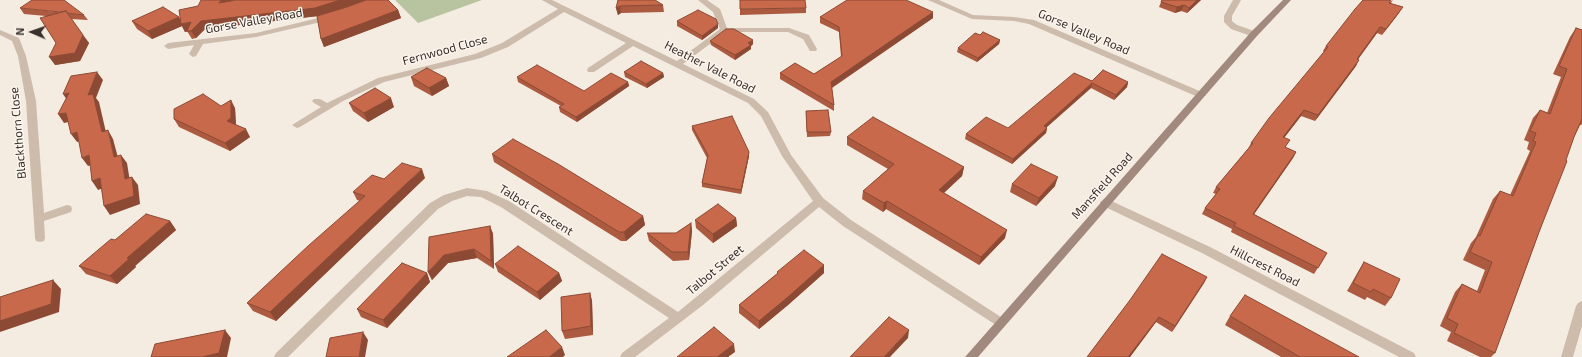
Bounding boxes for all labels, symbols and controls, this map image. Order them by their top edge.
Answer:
street label: Gorse Valley Road [204,5,304,37]
street label: Gorse Valley Road [1036,6,1132,58]
north arrow [12,12,52,52]
text: N [13,27,26,36]
street label: Fernwood Close [401,32,489,68]
street label: Heather Vale Road [662,38,758,96]
street label: Blackthorn Close [7,86,29,180]
street label: Mansfield Road [1068,150,1136,222]
street label: Talbot Crescent [496,181,576,239]
street label: Talbot Street [683,242,747,298]
street label: Hillcrest Road [1228,242,1302,290]

